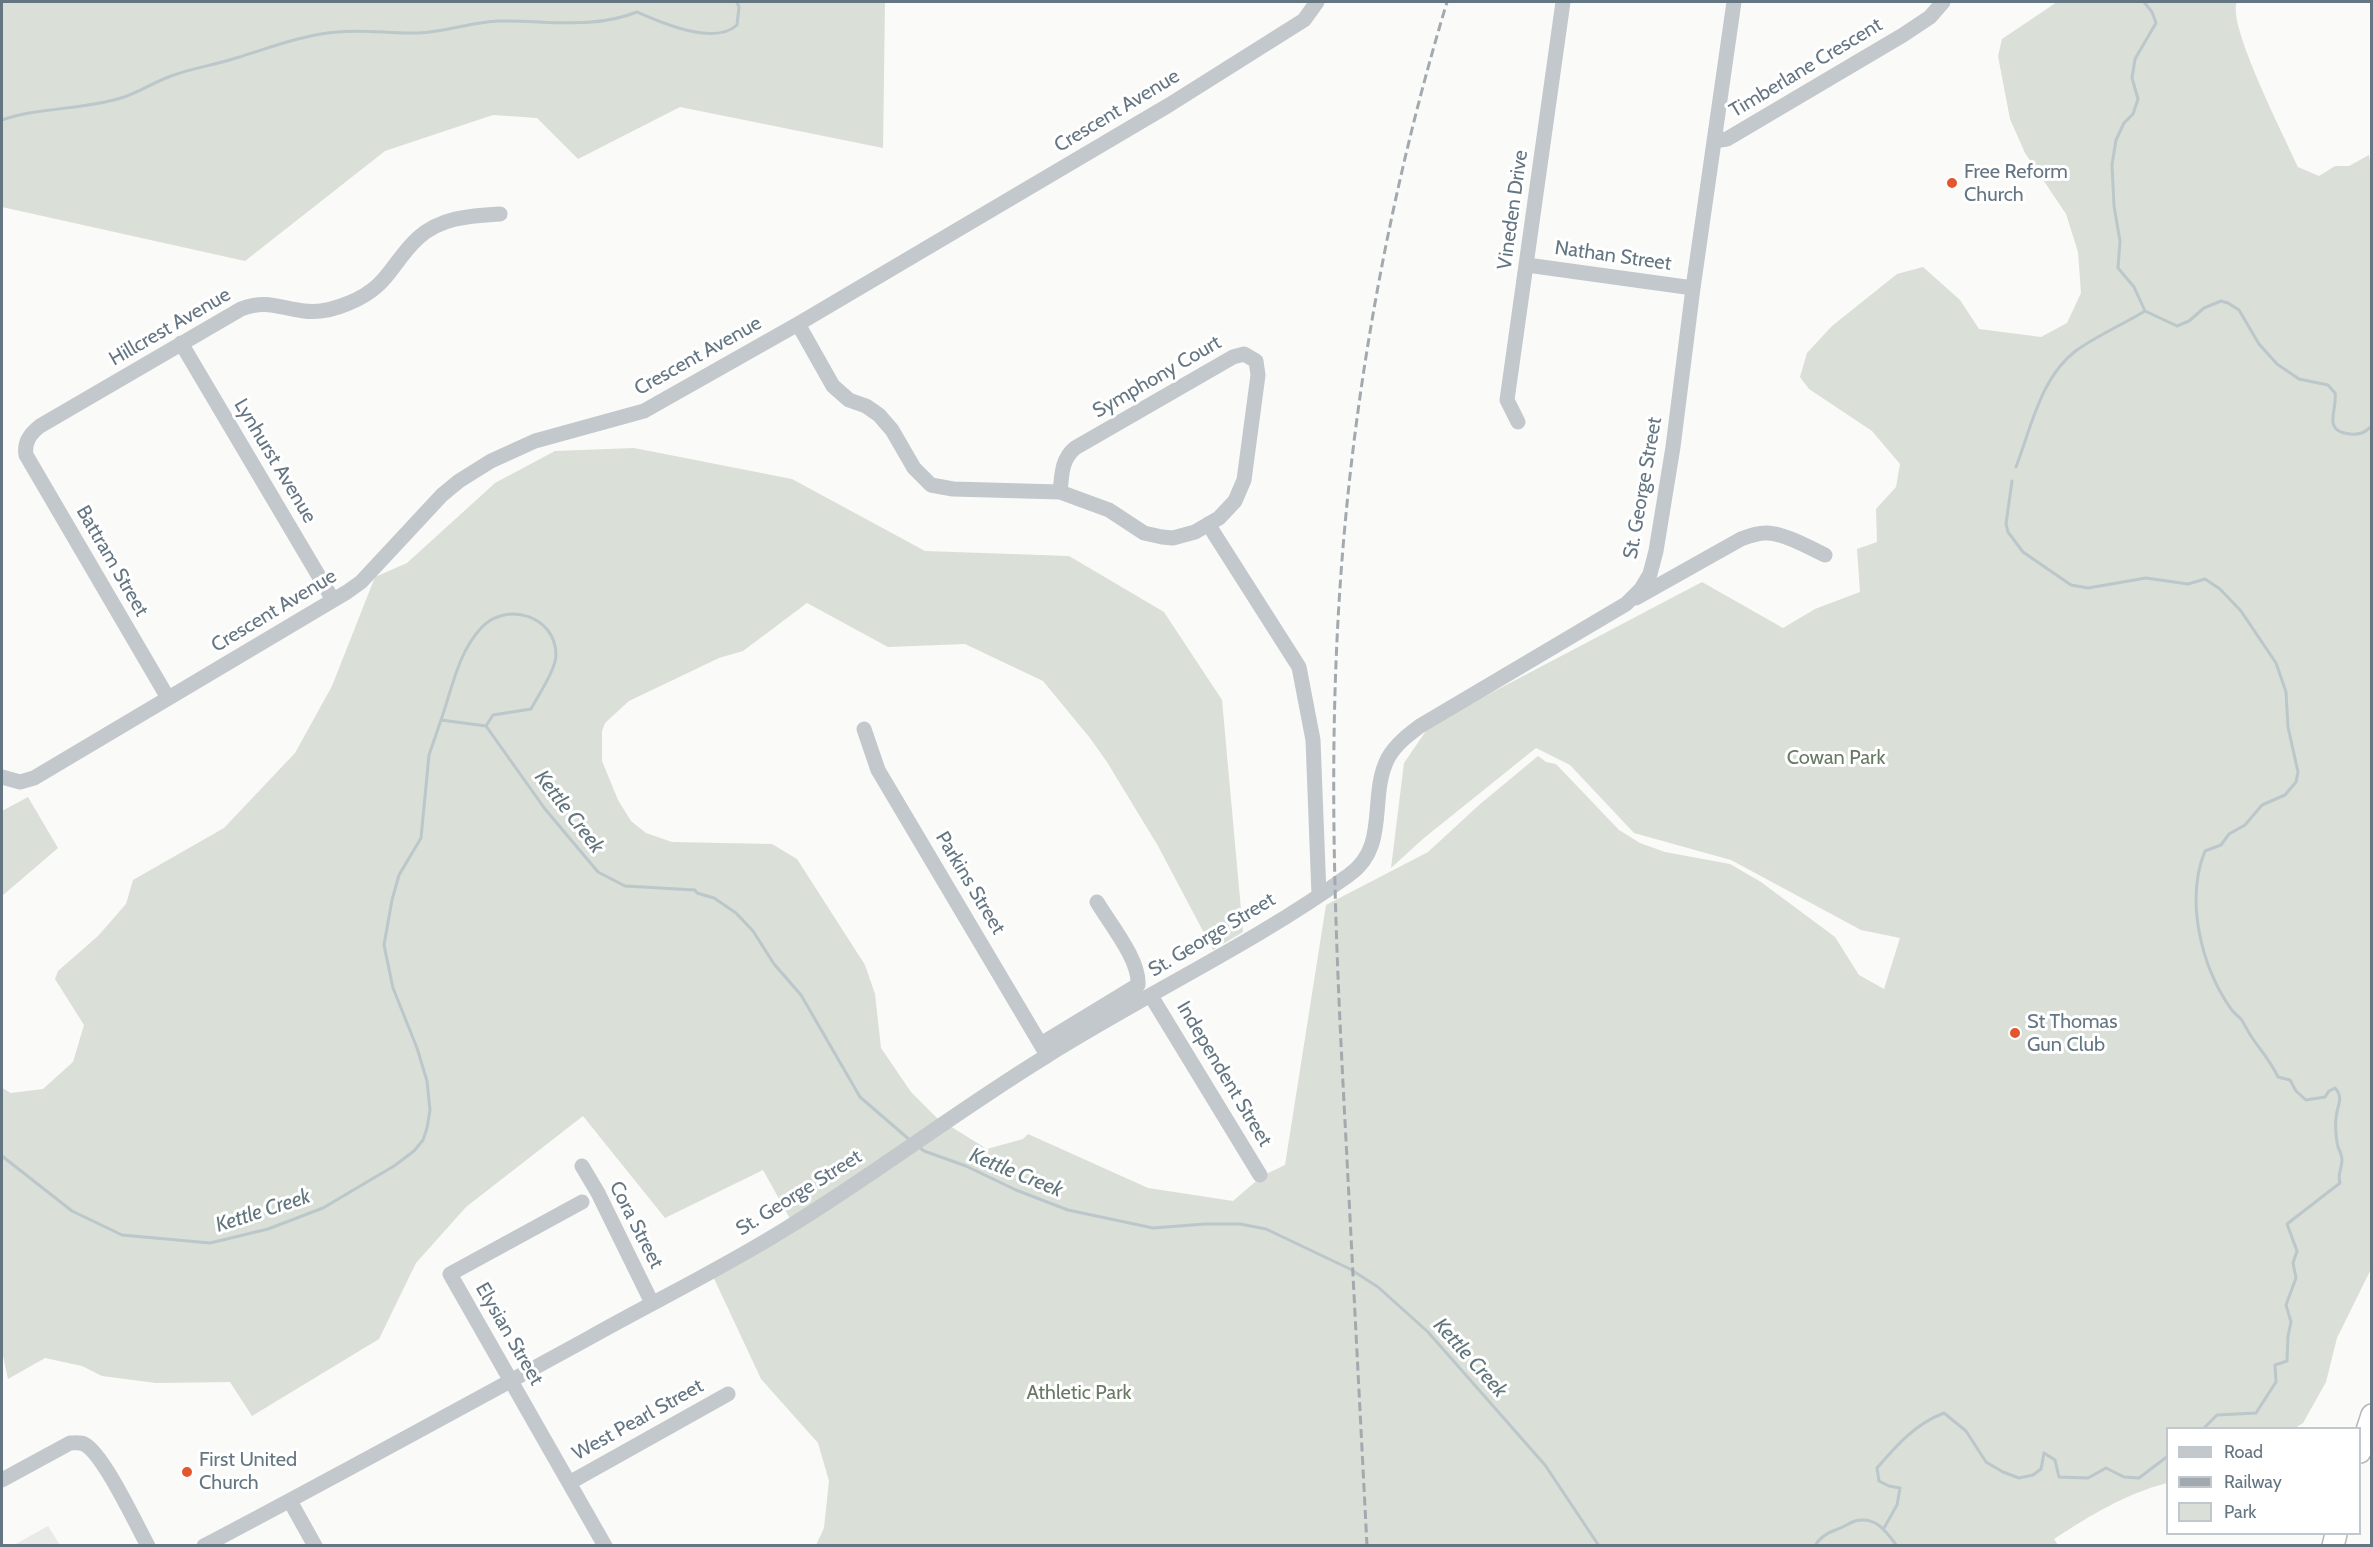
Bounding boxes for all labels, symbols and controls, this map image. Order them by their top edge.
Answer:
street label: Timberlane Crescent [1725,13,1887,123]
street label: Crescent Avenue [1050,64,1184,158]
street label: Vineden Drive [1493,149,1533,271]
place label: Free Reform Church [1964,160,2068,207]
marker: Free Reform Church [1945,176,1959,190]
street label: Nathan Street [1553,236,1673,276]
street label: Hillcrest Avenue [105,283,235,371]
street label: Crescent Avenue [630,311,766,401]
street label: Symphony Court [1089,331,1225,423]
street label: Lynhurst Avenue [229,395,321,527]
street label: St. George Street [1619,415,1667,561]
street label: Battram Street [71,501,153,621]
street label: Crescent Avenue [207,564,341,658]
park label: Cowan Park [1787,746,1885,770]
water label: Kettle Creek [529,766,609,858]
street label: Parkins Street [930,827,1010,939]
street label: St. George Street [1144,888,1280,982]
street label: Independent Street [1171,997,1277,1151]
place label: St Thomas Gun Club [2027,1010,2117,1057]
marker: St Thomas Gun Club [2008,1026,2022,1040]
water label: Kettle Creek [966,1143,1066,1203]
street label: St. George Street [732,1145,866,1241]
street label: Cora Street [604,1177,668,1273]
water label: Kettle Creek [212,1184,314,1238]
street label: Elysian Street [470,1278,548,1390]
water label: Kettle Creek [1428,1313,1512,1403]
street label: West Pearl Street [568,1374,708,1466]
park label: Athletic Park [1027,1381,1131,1405]
legend [2166,1427,2361,1535]
text: Road [2224,1441,2263,1463]
place label: First United Church [199,1448,297,1495]
marker: First United Church [180,1465,194,1479]
text: Railway [2224,1471,2282,1493]
text: Park [2224,1501,2256,1523]

